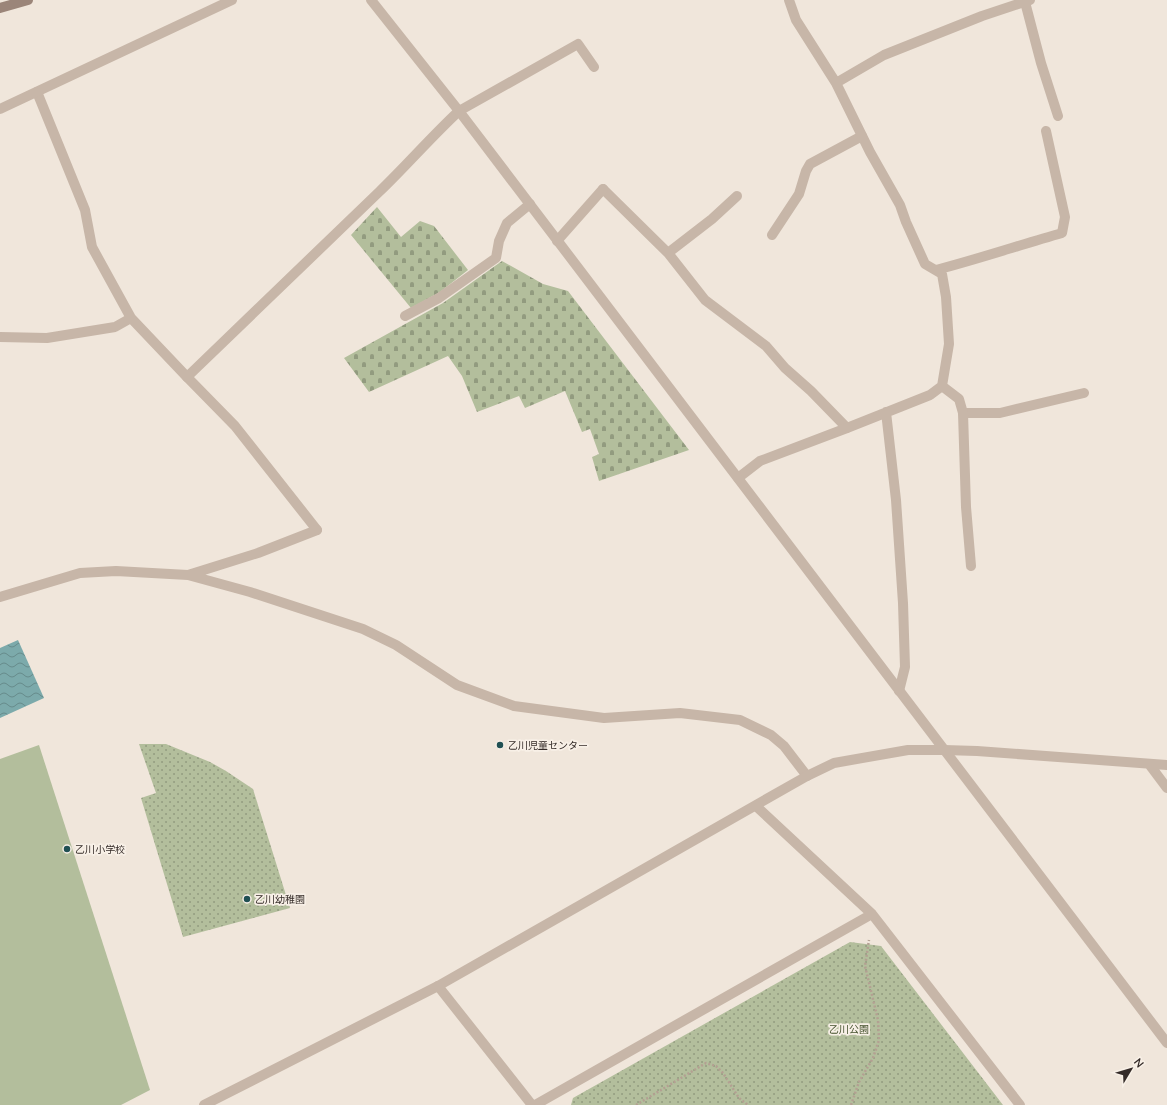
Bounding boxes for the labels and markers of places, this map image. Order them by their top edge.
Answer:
place label: 乙川児童センター [508,739,588,752]
marker: 乙川児童センター [495,740,505,750]
place label: 乙川小学校 [75,843,125,856]
marker: 乙川小学校 [62,844,72,854]
place label: 乙川幼稚園 [255,893,305,906]
marker: 乙川幼稚園 [242,894,252,904]

